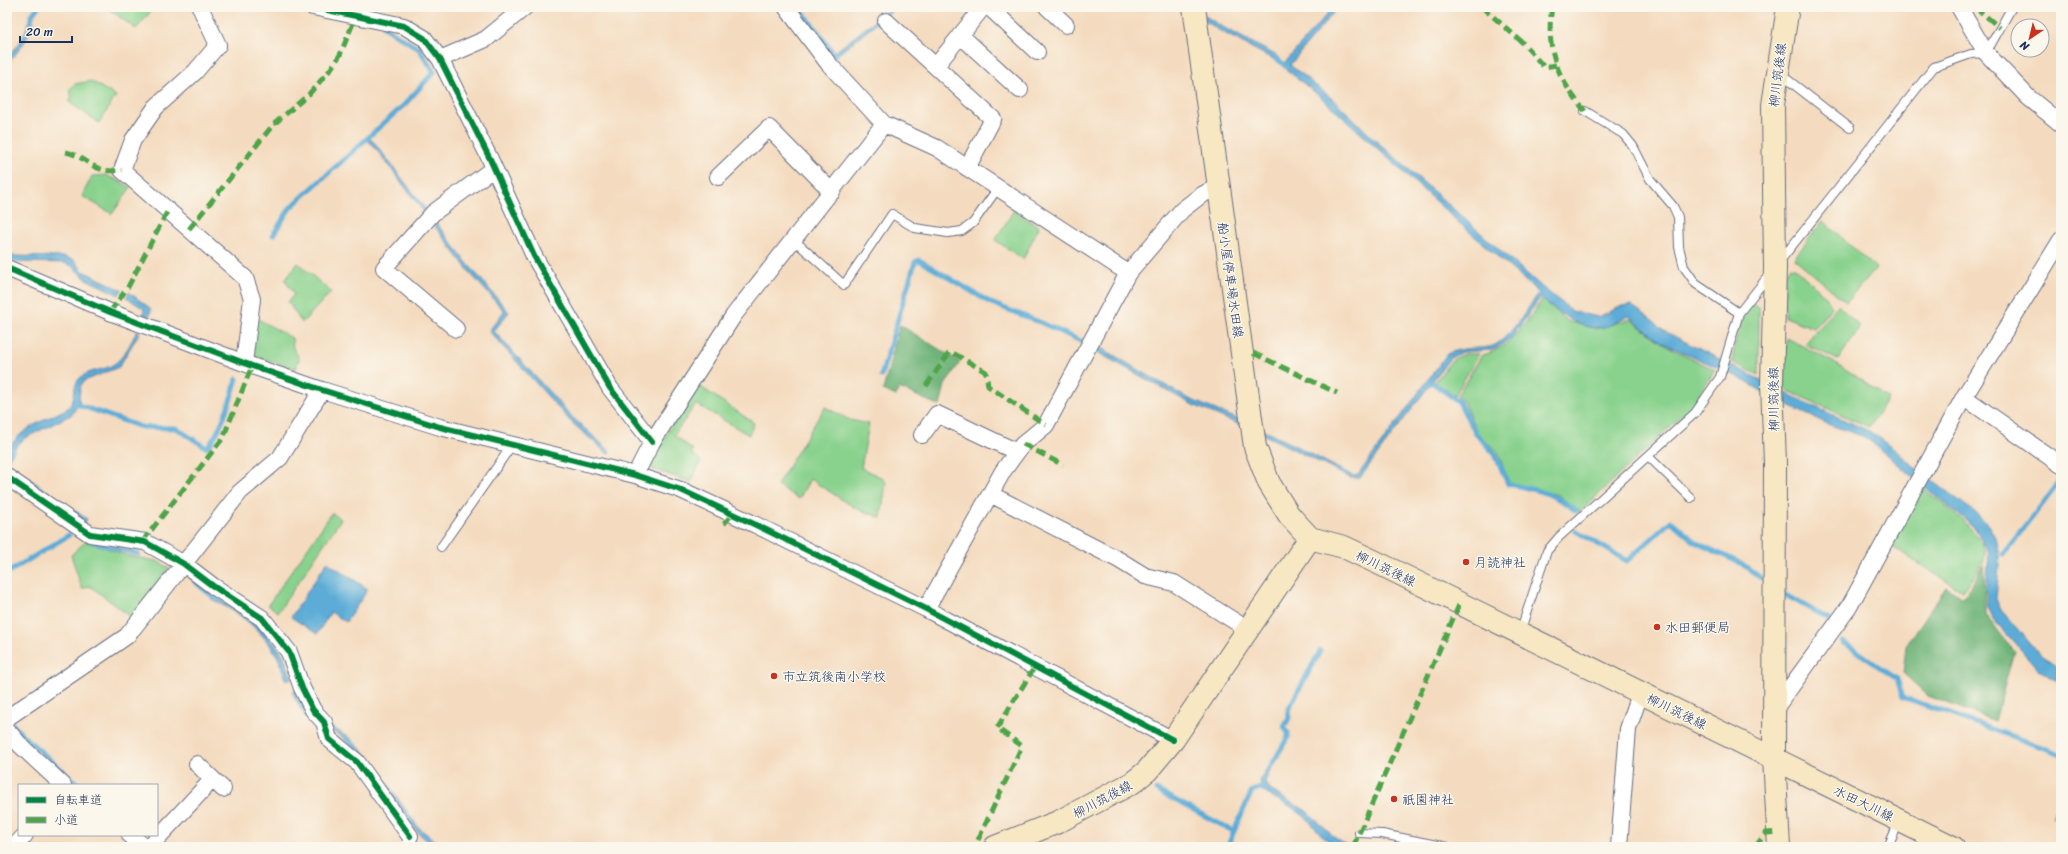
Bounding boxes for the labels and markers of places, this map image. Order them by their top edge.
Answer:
place label: 月読神社 [1474,551,1526,574]
marker: 月読神社 [1461,557,1471,567]
place label: 水田郵便局 [1665,616,1730,639]
marker: 水田郵便局 [1652,622,1662,632]
place label: 市立筑後南小学校 [782,665,886,688]
marker: 市立筑後南小学校 [769,671,779,681]
place label: 祇園神社 [1402,788,1454,811]
marker: 祇園神社 [1389,794,1399,804]

